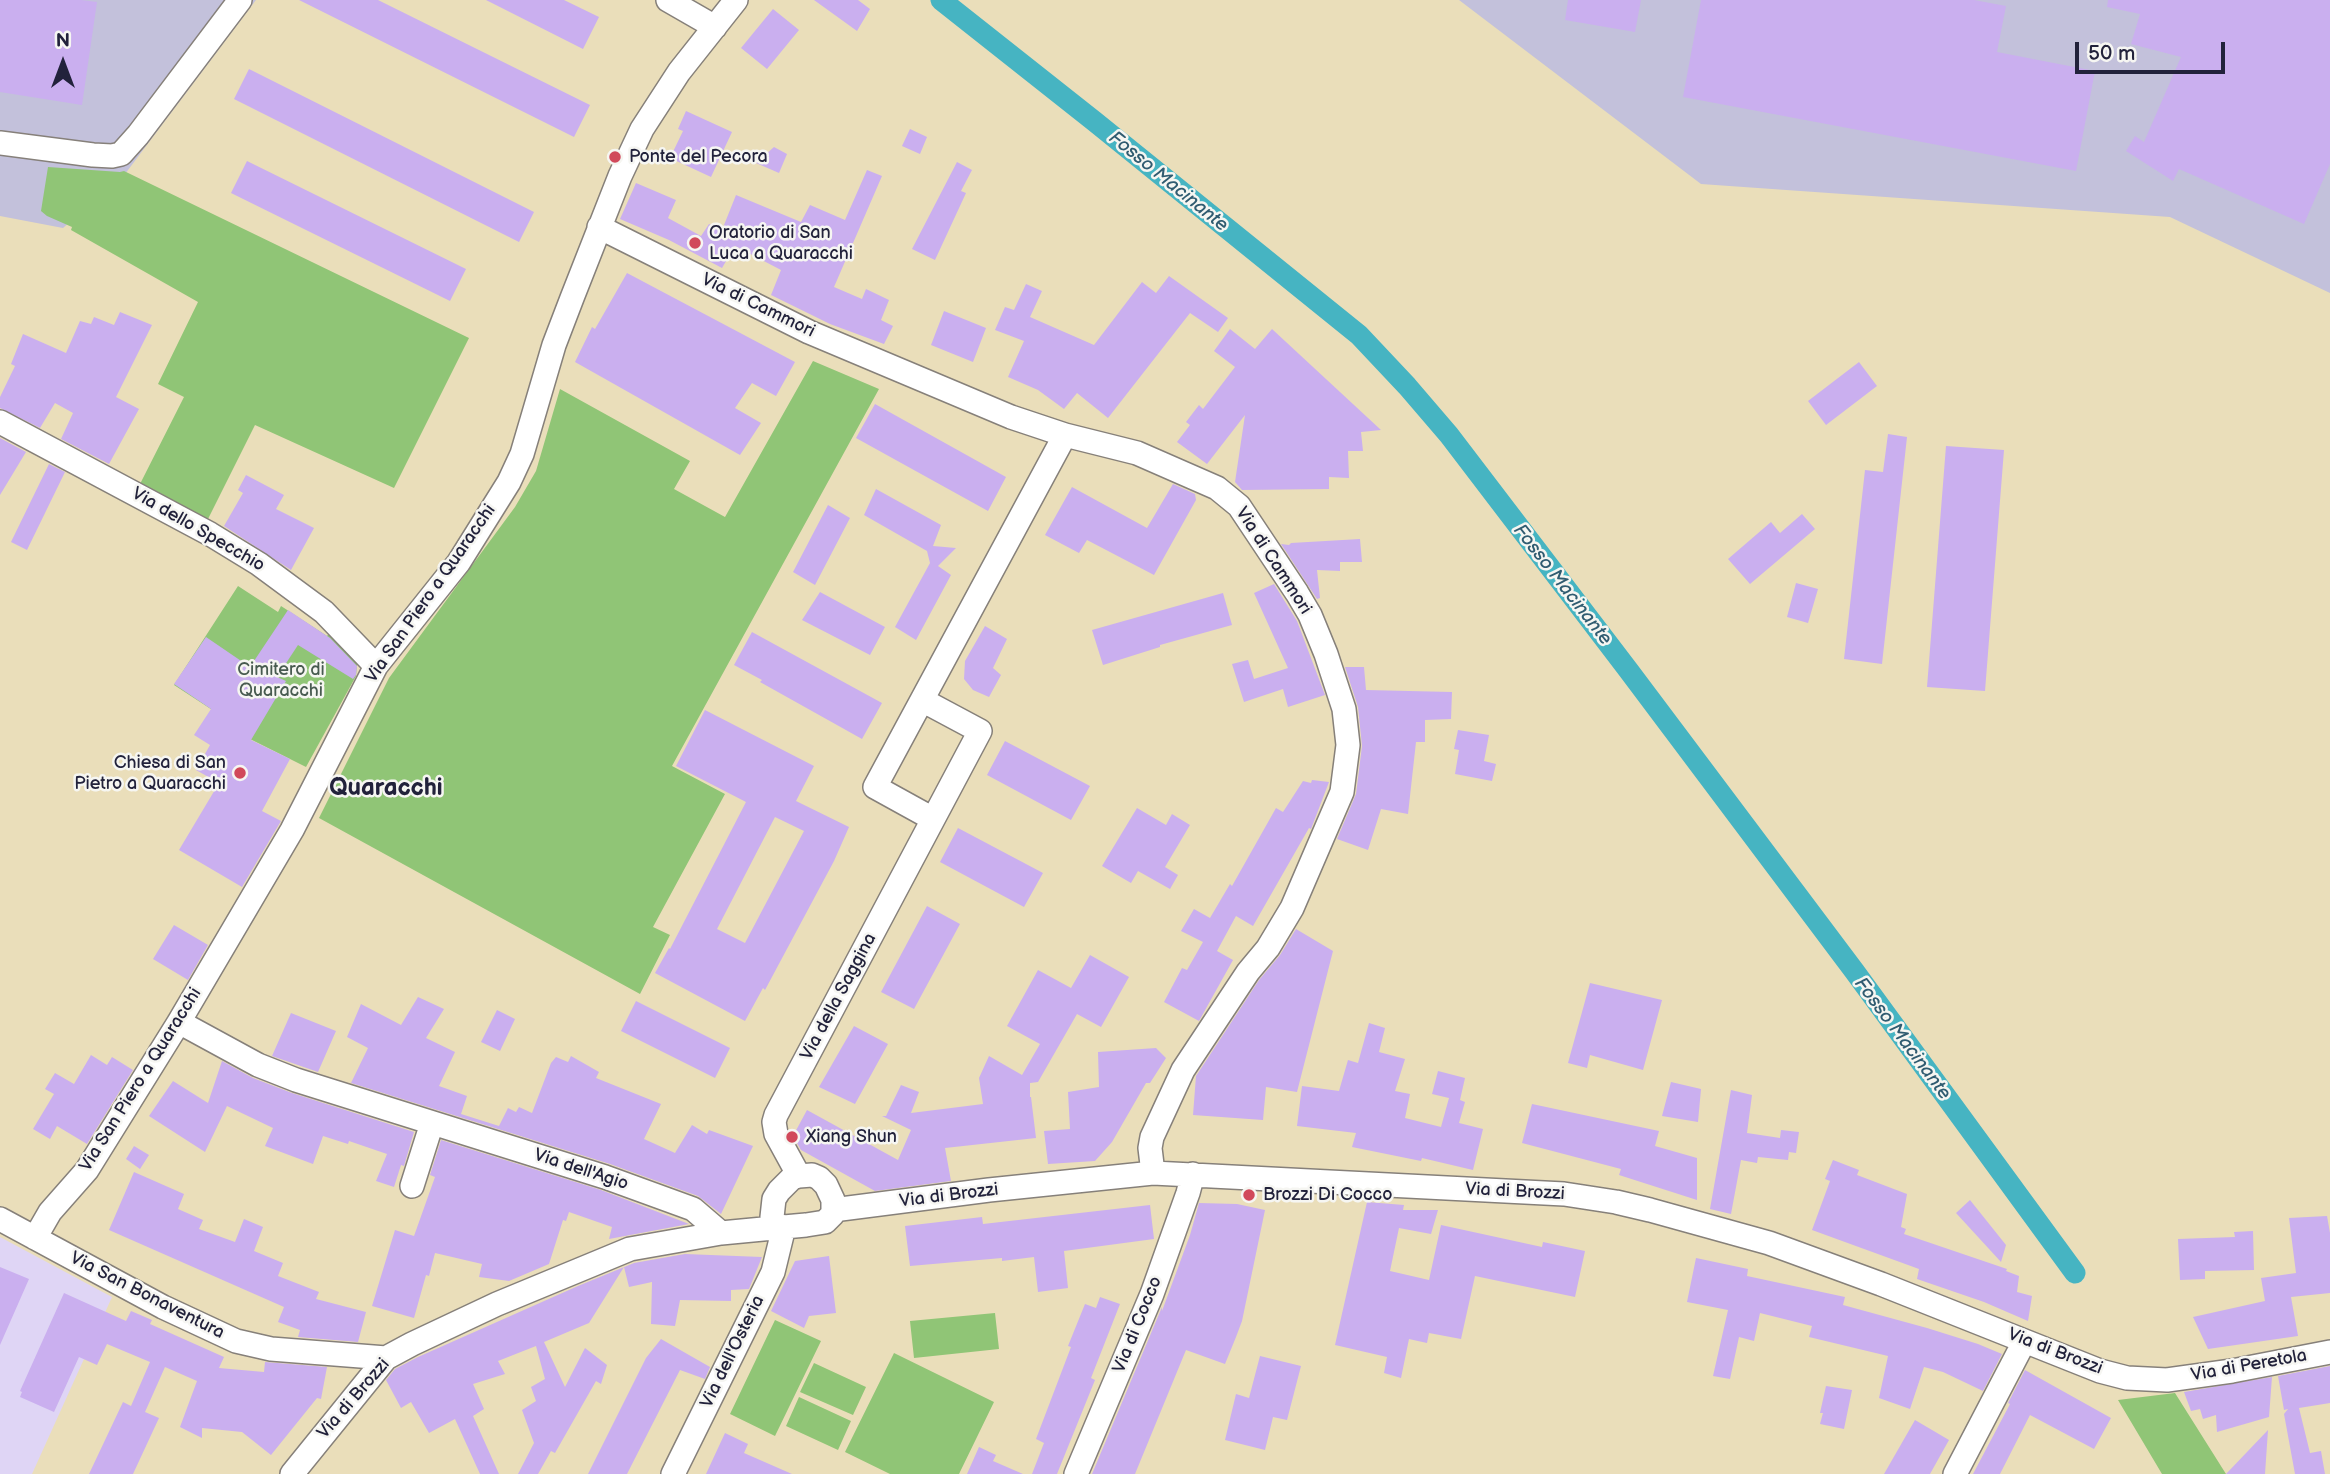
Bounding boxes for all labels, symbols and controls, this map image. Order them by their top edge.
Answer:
north arrow [28,28,98,98]
scale bar [2078,28,2228,72]
text: N [56,30,70,53]
text: 50 m [2088,41,2135,66]
water label: Fosso Macinante [1104,127,1232,237]
place label: Ponte del Pecora [629,146,768,168]
marker: Ponte del Pecora [607,149,623,165]
place label: Oratorio di San Luca a Quaracchi [709,222,853,264]
marker: Oratorio di San Luca a Quaracchi [687,235,703,251]
street label: Via di Cammori [698,269,818,343]
street label: Via dello Specchio [128,483,268,577]
street label: Via San Piero a Quaracchi [361,501,501,687]
street label: Via di Cammori [1230,503,1316,619]
water label: Fosso Macinante [1508,520,1616,650]
park label: Cimitero di Quaracchi [237,659,325,702]
place label: Chiesa di San Pietro a Quaracchi [74,752,226,794]
marker: Chiesa di San Pietro a Quaracchi [232,765,248,781]
district label: Quaracchi [329,775,443,803]
street label: Via della Saggina [796,930,882,1064]
water label: Fosso Macinante [1849,973,1955,1105]
street label: Via San Piero a Quaracchi [75,984,207,1176]
place label: Xiang Shun [806,1126,897,1148]
marker: Xiang Shun [784,1129,800,1145]
street label: Via dell'Agio [531,1145,631,1195]
street label: Via di Brozzi [898,1179,1000,1213]
street label: Via di Brozzi [1465,1179,1565,1205]
place label: Brozzi Di Cocco [1263,1184,1392,1206]
marker: Brozzi Di Cocco [1241,1187,1257,1203]
street label: Via San Bonaventura [66,1248,228,1344]
street label: Via di Cocco [1109,1274,1167,1376]
street label: Via dell'Osteria [696,1292,770,1412]
street label: Via di Brozzi [2005,1324,2105,1380]
street label: Via di Peretola [2189,1345,2309,1387]
street label: Via di Brozzi [313,1354,395,1444]

